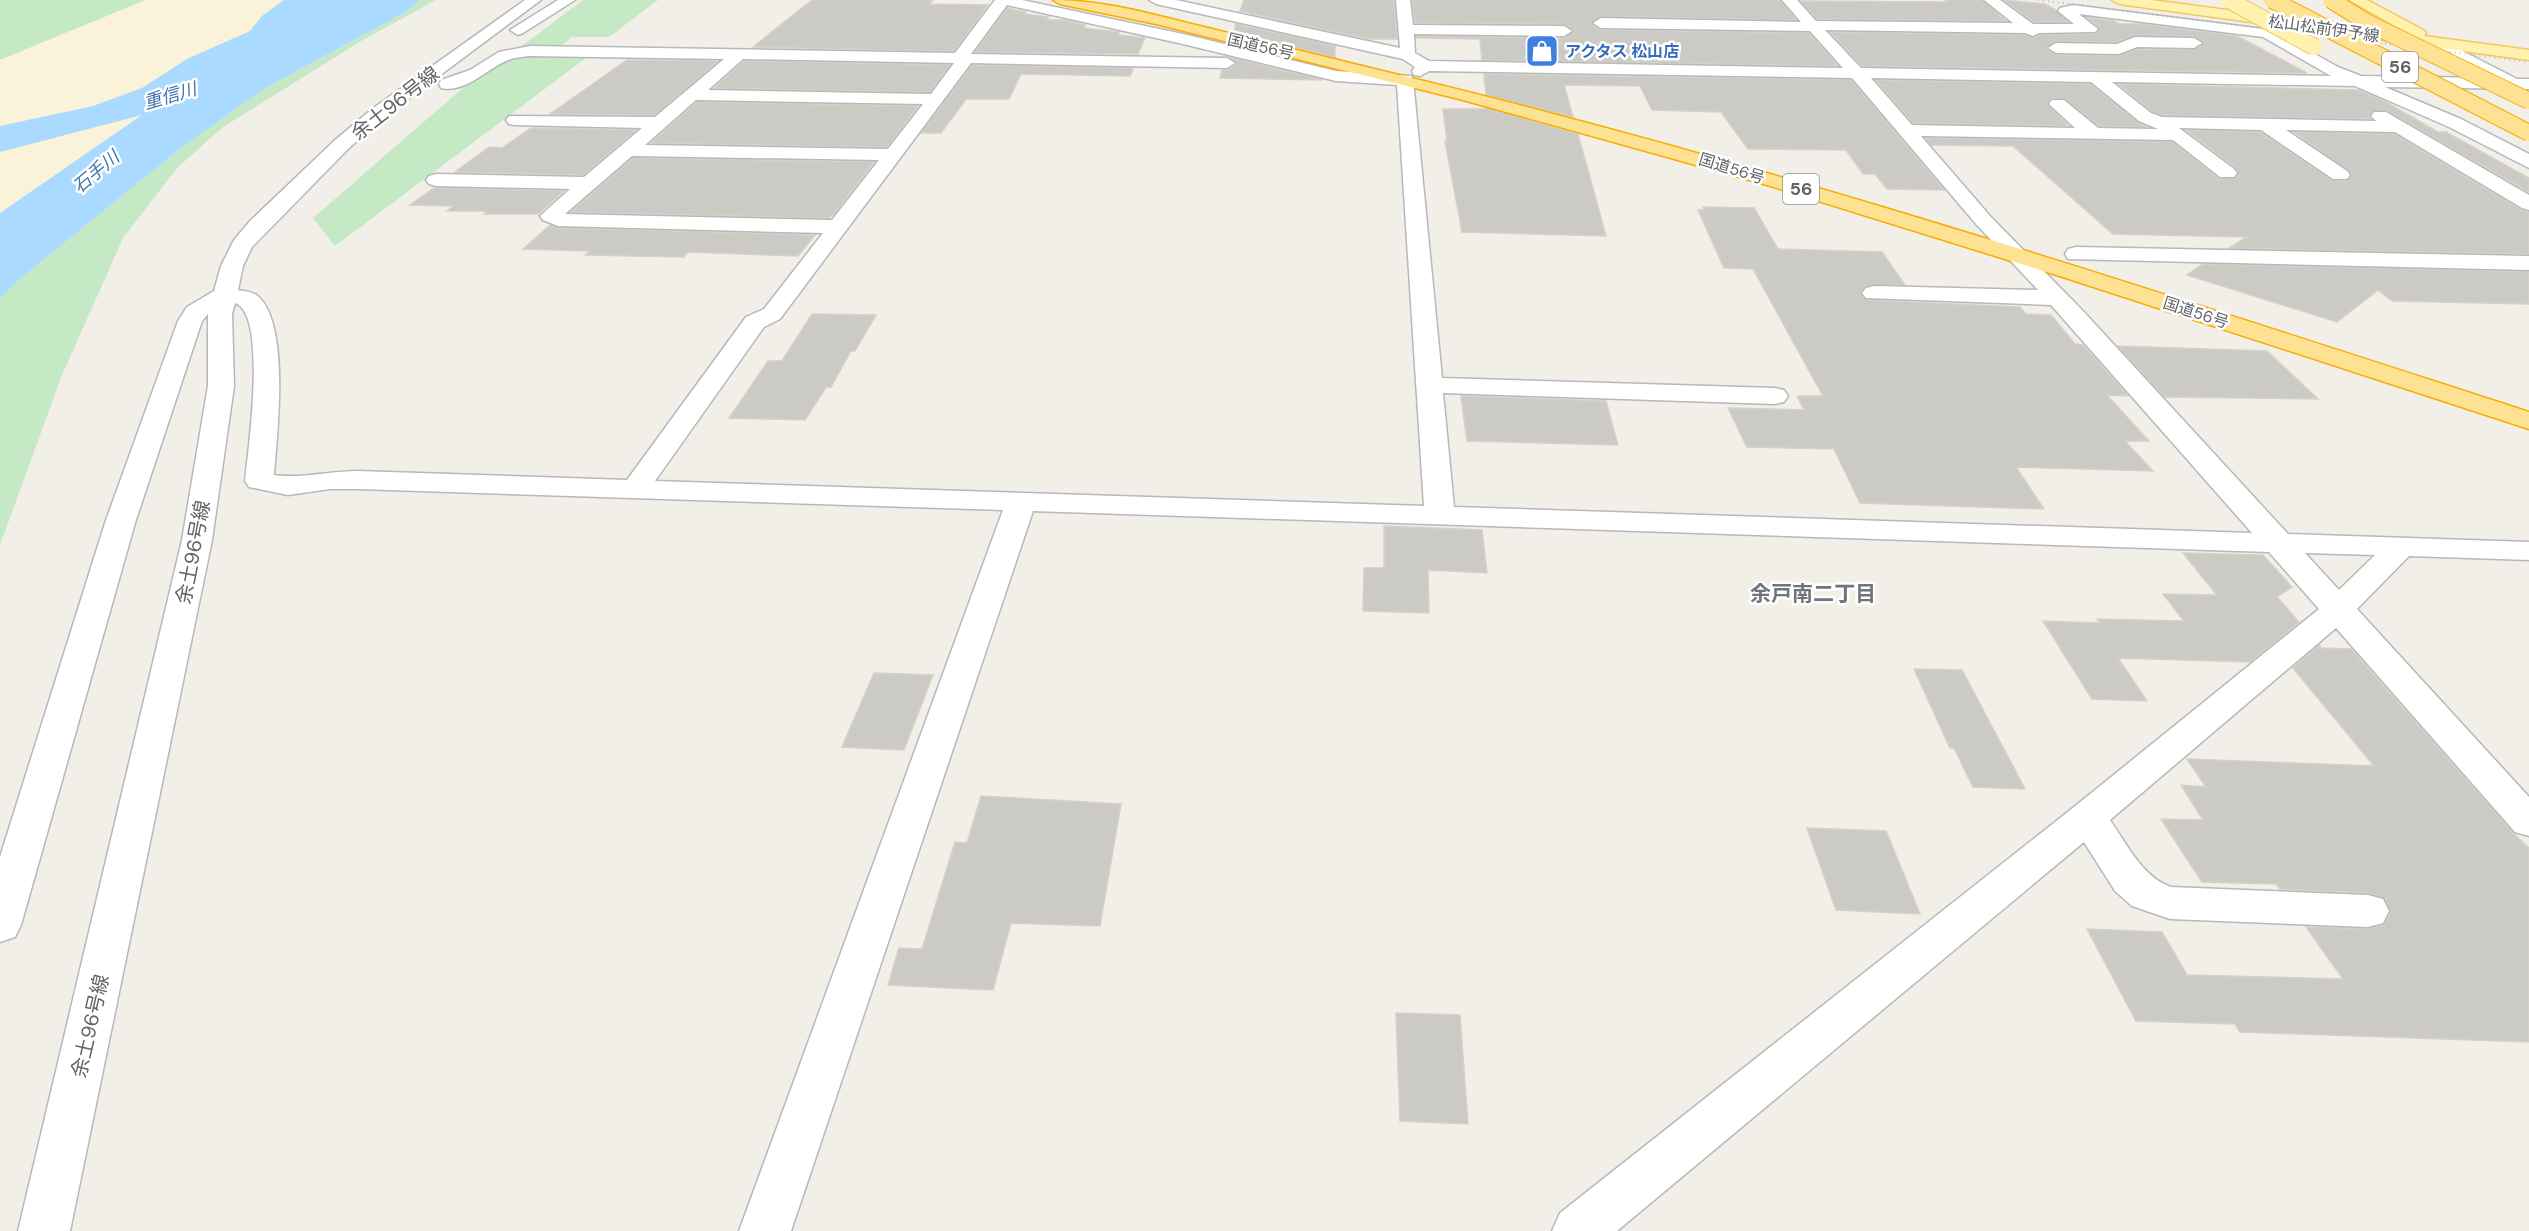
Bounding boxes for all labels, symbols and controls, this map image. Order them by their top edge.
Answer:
street label: 松山松前伊予線 [2267,10,2381,47]
street label: 国道56号 [1225,29,1296,64]
shop icon: アクタス 松山店 [1524,33,1560,69]
place label: アクタス 松山店 [1565,41,1679,62]
road number: 56 [2382,52,2418,82]
street label: 余土96号線 [346,60,444,146]
water label: 重信川 [141,76,201,115]
water label: 石手川 [68,144,126,199]
street label: 国道56号 [1696,149,1767,188]
road number: 56 [1783,174,1819,204]
street label: 国道56号 [2160,292,2231,333]
street label: 余土96号線 [170,498,216,606]
district label: 余戸南二丁目 [1750,580,1876,608]
street label: 余土96号線 [66,972,114,1080]

